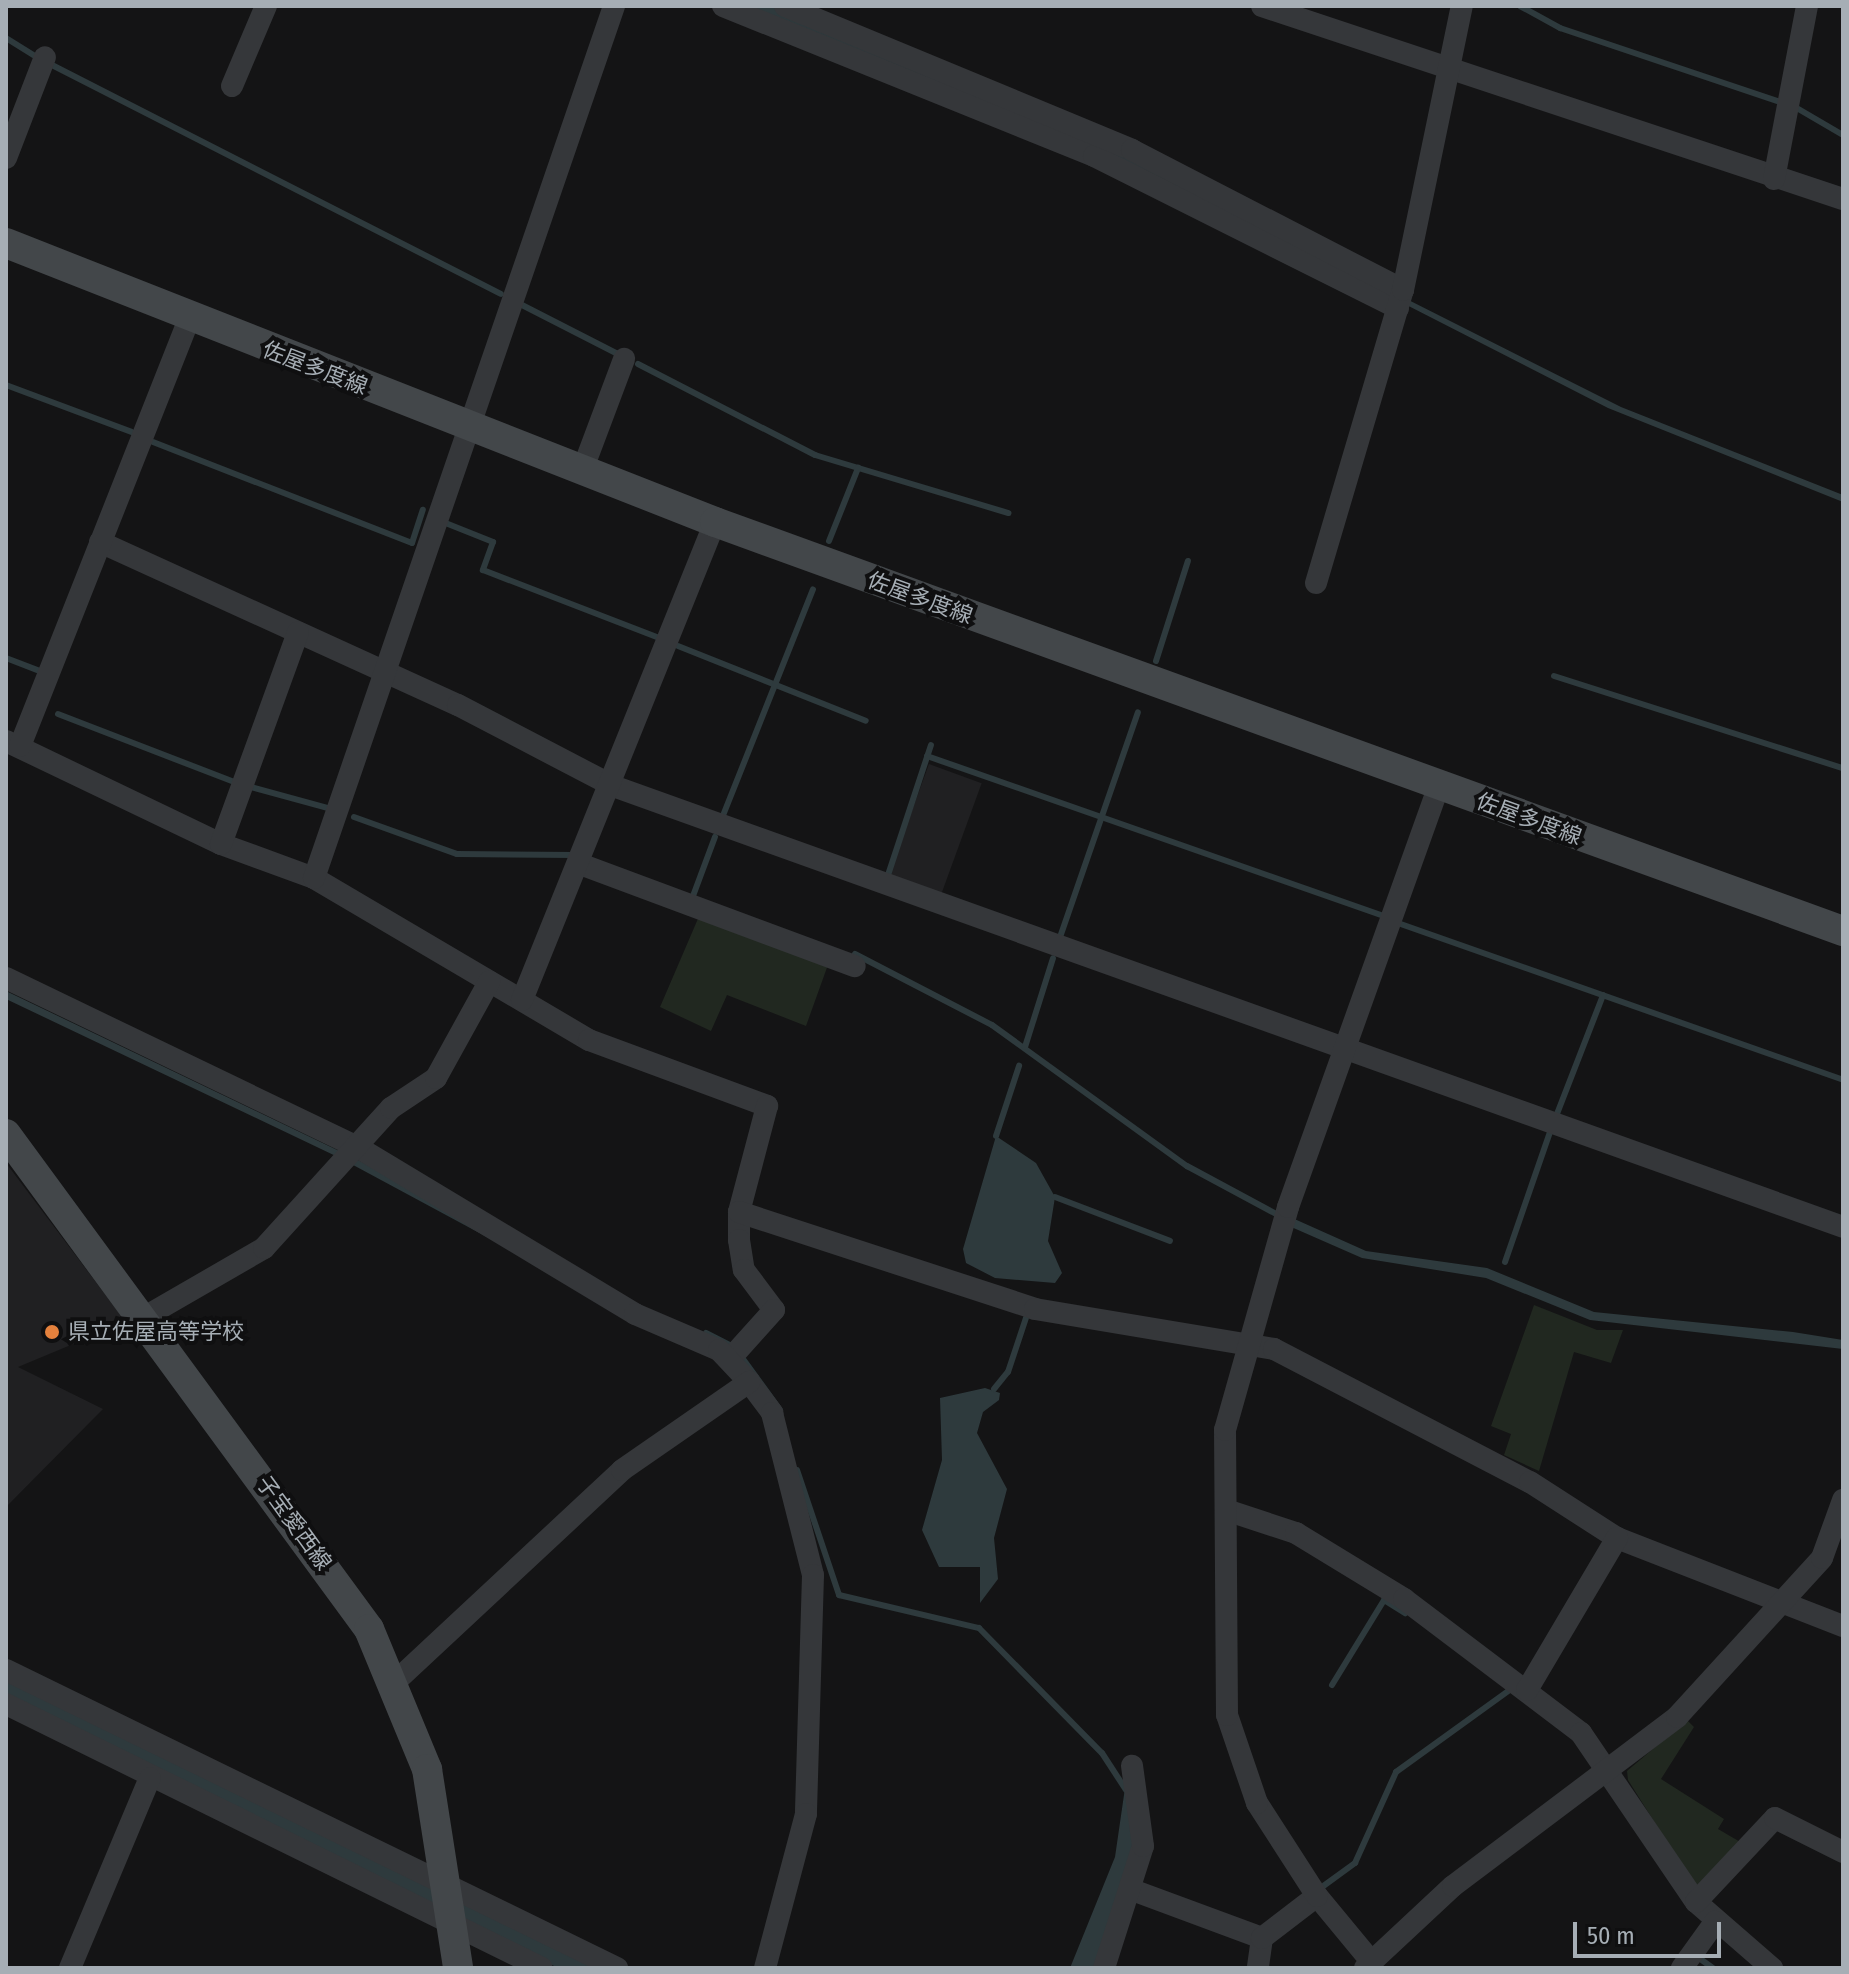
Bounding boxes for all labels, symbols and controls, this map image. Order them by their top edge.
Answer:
street label: 佐屋多度線 [259,336,371,400]
street label: 佐屋多度線 [864,567,976,629]
street label: 佐屋多度線 [1473,788,1585,850]
place label: 県立佐屋高等学校 [68,1319,244,1345]
marker: 県立佐屋高等学校 [43,1323,61,1341]
street label: 子宝愛西線 [251,1471,337,1575]
scale bar [1577,1906,1725,1956]
text: 50 m [1587,1922,1635,1950]

